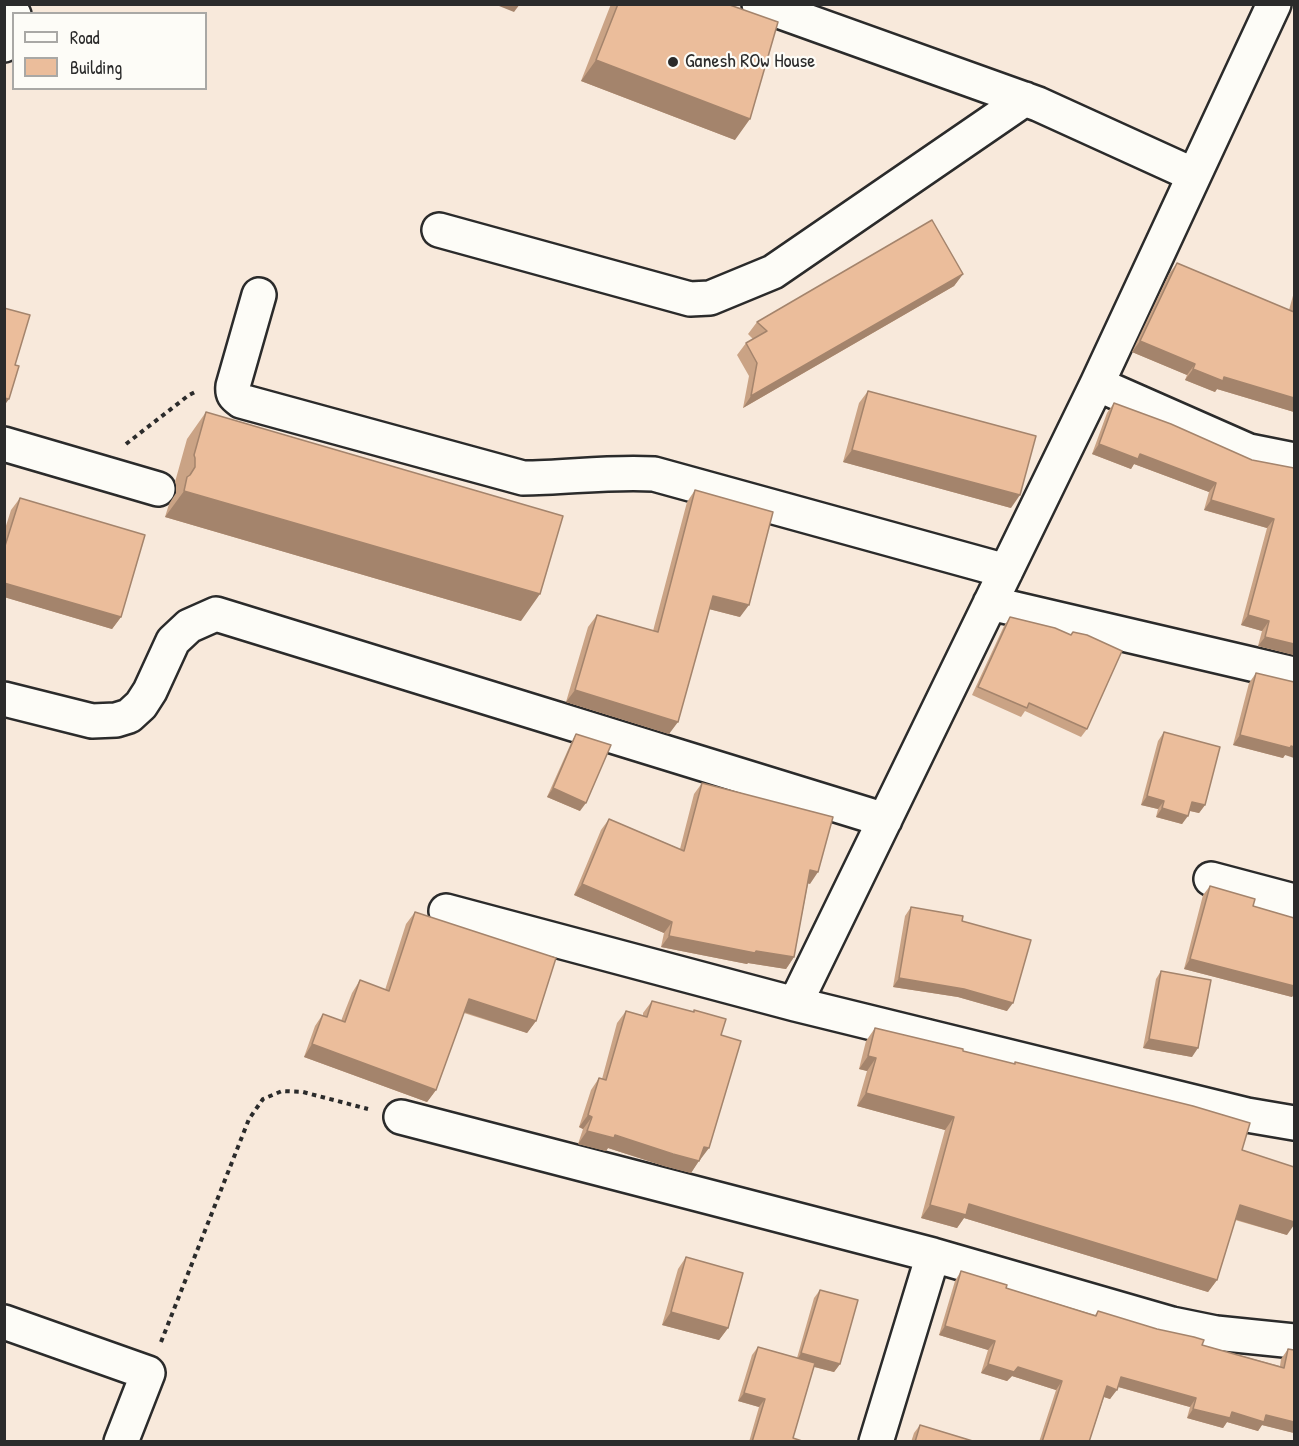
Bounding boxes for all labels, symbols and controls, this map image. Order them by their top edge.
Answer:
legend [12,12,207,90]
text: Road [70,25,100,50]
place label: Ganesh ROw House [685,50,815,74]
text: Building [70,55,122,80]
marker: Ganesh ROw House [666,55,680,69]

